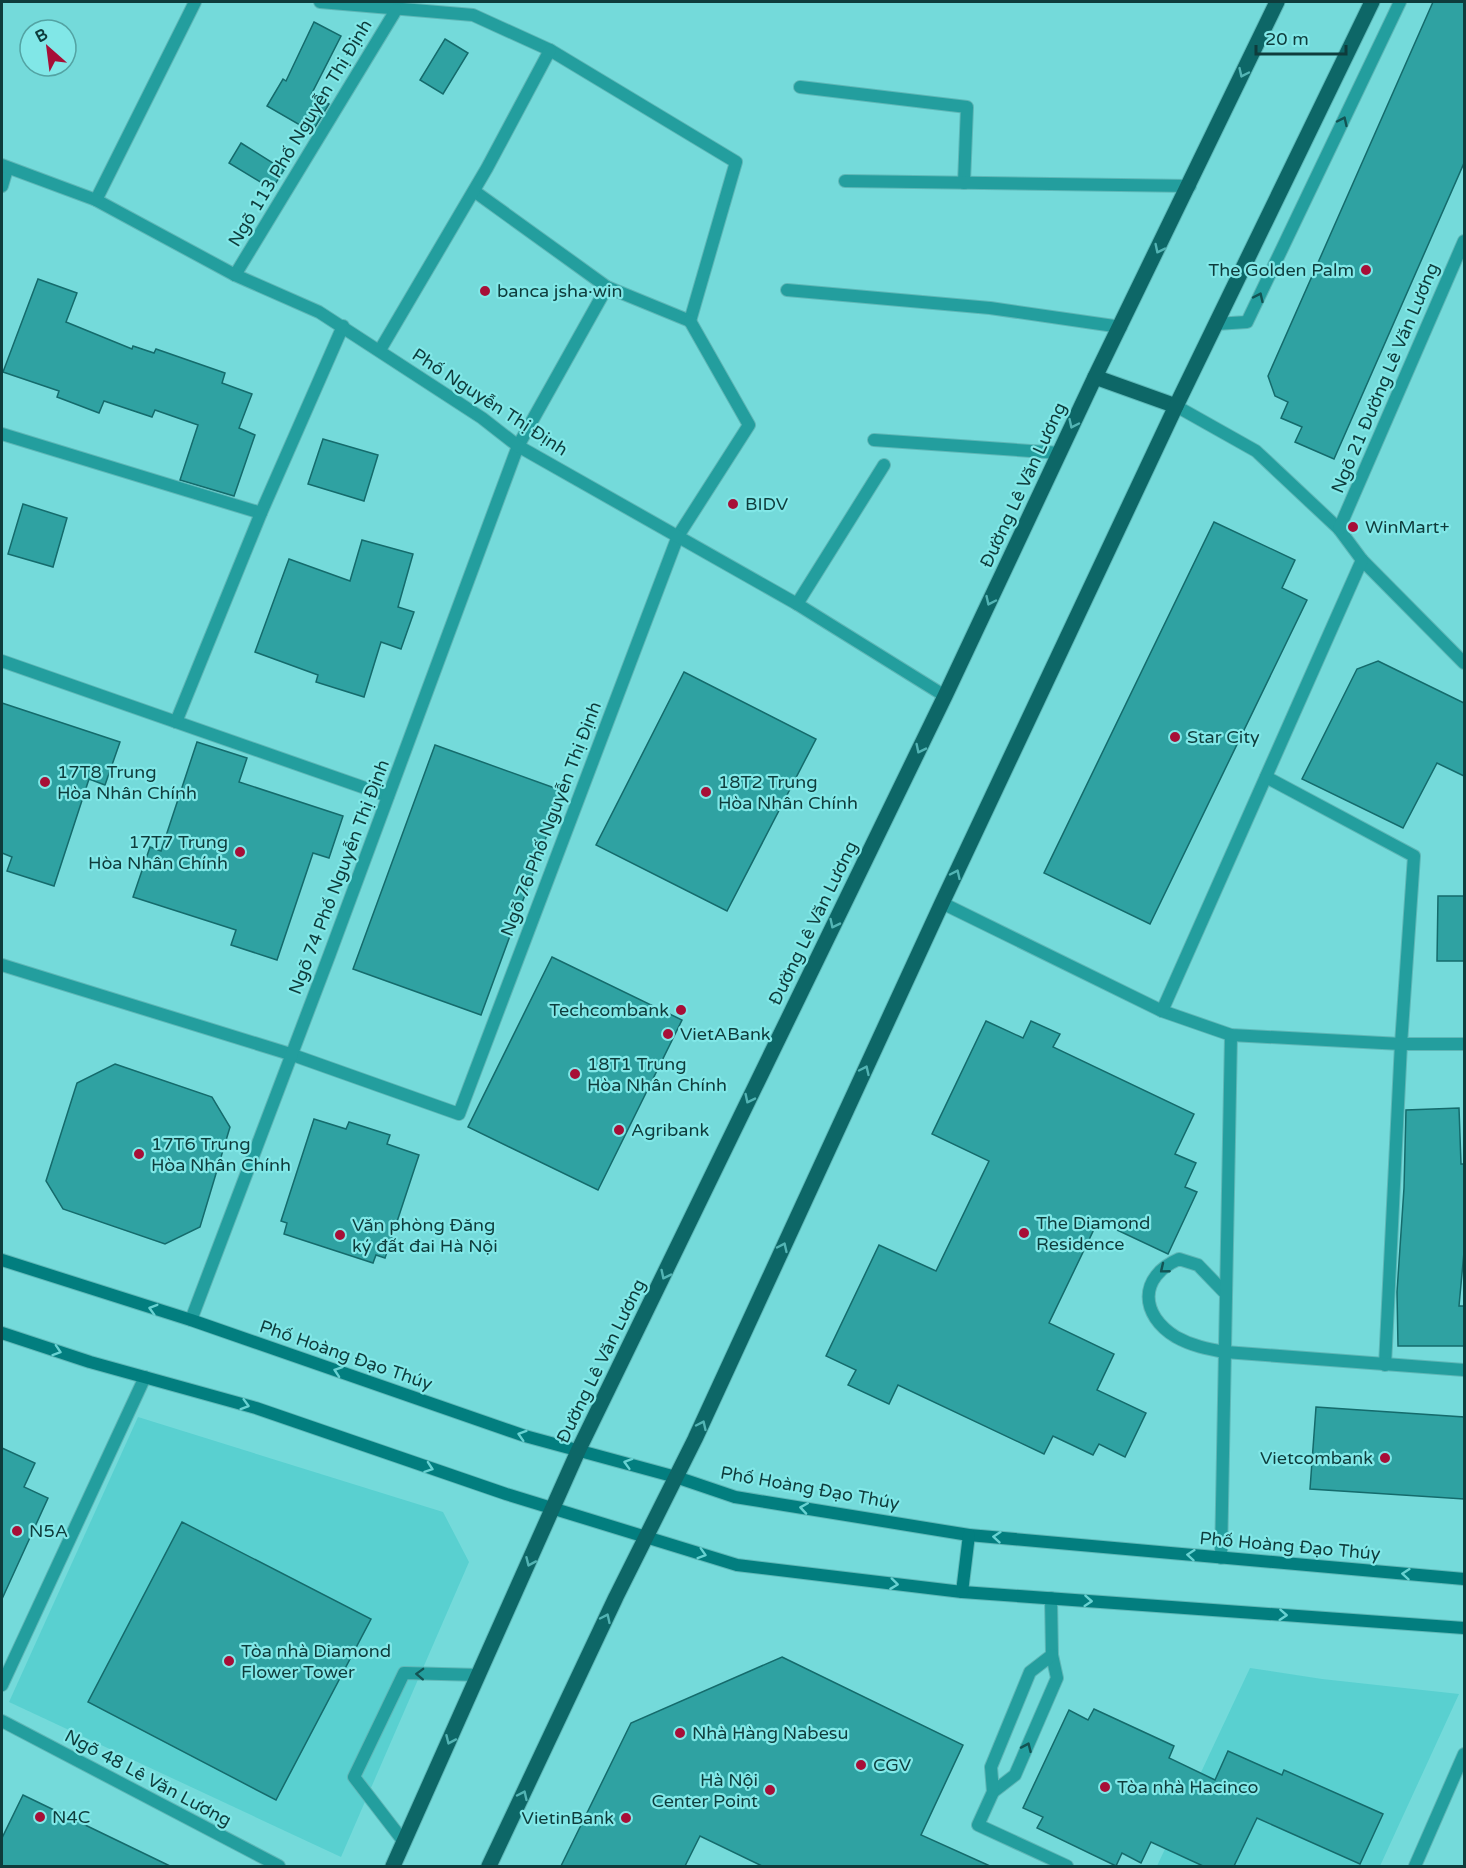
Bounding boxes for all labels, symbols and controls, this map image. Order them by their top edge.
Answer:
street label: Ngõ 113 Phố Nguyễn Thị Định [223,15,377,251]
north arrow [18,18,78,78]
scale bar [1256,18,1346,56]
text: B [32,24,51,47]
text: 20 m [1265,28,1309,50]
one-way arrow [1239,67,1251,78]
one-way arrow [1335,117,1347,128]
one-way arrow [1155,243,1166,254]
place label: The Golden Palm [1208,259,1354,281]
street label: Ngõ 21 Đường Lê Văn Lương [1326,259,1444,497]
marker: The Golden Palm [1359,263,1373,277]
place label: banca jsha·win [497,280,622,302]
marker: banca jsha·win [478,284,492,298]
one-way arrow [1251,293,1263,304]
street label: Phố Nguyễn Thị Định [408,343,572,461]
street label: Đường Lê Văn Lương [975,399,1071,571]
one-way arrow [1069,418,1081,429]
place label: BIDV [745,493,789,515]
marker: BIDV [726,497,740,511]
place label: WinMart+ [1365,516,1450,538]
marker: WinMart+ [1346,520,1360,534]
one-way arrow [986,594,998,605]
street label: Ngõ 76 Phố Nguyễn Thị Định [496,698,606,940]
place label: Star City [1187,726,1260,748]
marker: Star City [1168,730,1182,744]
one-way arrow [915,742,927,753]
street label: Ngõ 74 Phố Nguyễn Thị Định [284,756,394,998]
place label: 17T8 Trung Hòa Nhân Chính [57,761,197,804]
place label: 18T2 Trung Hòa Nhân Chính [718,771,858,814]
marker: 17T8 Trung Hòa Nhân Chính [38,775,52,789]
marker: 18T2 Trung Hòa Nhân Chính [699,785,713,799]
place label: 17T7 Trung Hòa Nhân Chính [88,831,228,874]
street label: Đường Lê Văn Lương [764,837,862,1009]
marker: 17T7 Trung Hòa Nhân Chính [233,845,247,859]
one-way arrow [948,870,960,881]
one-way arrow [830,918,842,929]
place label: Techcombank [549,999,669,1021]
marker: Techcombank [674,1003,688,1017]
place label: VietABank [680,1023,771,1045]
marker: VietABank [661,1027,675,1041]
place label: 18T1 Trung Hòa Nhân Chính [587,1053,727,1096]
one-way arrow [858,1066,870,1077]
marker: 18T1 Trung Hòa Nhân Chính [568,1067,582,1081]
one-way arrow [745,1093,757,1104]
place label: Agribank [631,1119,709,1141]
marker: Agribank [612,1123,626,1137]
place label: 17T6 Trung Hòa Nhân Chính [151,1133,291,1176]
marker: 17T6 Trung Hòa Nhân Chính [132,1147,146,1161]
place label: The Diamond Residence [1036,1212,1150,1255]
place label: Văn phòng Đăng ký đất đai Hà Nội [352,1214,498,1257]
marker: The Diamond Residence [1017,1226,1031,1240]
marker: Văn phòng Đăng ký đất đai Hà Nội [333,1228,347,1242]
one-way arrow [776,1243,788,1254]
one-way arrow [1160,1261,1171,1272]
one-way arrow [660,1269,672,1280]
street label: Đường Lê Văn Lương [552,1275,650,1447]
one-way arrow [148,1304,159,1316]
street label: Phố Hoàng Đạo Thúy [257,1315,436,1395]
one-way arrow [51,1344,62,1356]
one-way arrow [333,1366,344,1379]
one-way arrow [239,1398,249,1410]
one-way arrow [694,1420,706,1431]
one-way arrow [517,1429,528,1442]
place label: Vietcombank [1260,1447,1373,1469]
marker: Vietcombank [1378,1451,1392,1465]
one-way arrow [623,1458,634,1470]
one-way arrow [423,1460,434,1473]
street label: Phố Hoàng Đạo Thúy [719,1461,902,1515]
one-way arrow [800,1502,810,1515]
place label: N5A [29,1520,68,1542]
marker: N5A [10,1524,24,1538]
street label: Phố Hoàng Đạo Thúy [1199,1527,1382,1565]
one-way arrow [992,1531,1001,1544]
one-way arrow [696,1547,707,1559]
one-way arrow [1187,1549,1196,1562]
one-way arrow [525,1556,537,1567]
one-way arrow [1402,1568,1411,1581]
one-way arrow [889,1577,899,1590]
one-way arrow [1084,1594,1093,1607]
one-way arrow [1278,1608,1287,1621]
one-way arrow [599,1614,611,1625]
place label: Tòa nhà Diamond Flower Tower [241,1640,391,1683]
marker: Tòa nhà Diamond Flower Tower [222,1654,236,1668]
one-way arrow [416,1668,425,1680]
place label: Nhà Hàng Nabesu [692,1722,848,1744]
street label: Ngõ 48 Lê Văn Lương [61,1725,235,1831]
marker: Nhà Hàng Nabesu [673,1726,687,1740]
one-way arrow [445,1734,457,1745]
one-way arrow [1020,1743,1032,1754]
place label: CGV [873,1754,912,1776]
marker: CGV [854,1758,868,1772]
place label: Hà Nội Center Point [651,1769,758,1812]
place label: Tòa nhà Hacinco [1117,1776,1259,1798]
marker: Tòa nhà Hacinco [1098,1780,1112,1794]
marker: Hà Nội Center Point [763,1783,777,1797]
one-way arrow [515,1790,527,1801]
place label: N4C [52,1806,90,1828]
place label: VietinBank [522,1807,614,1829]
marker: N4C [33,1810,47,1824]
marker: VietinBank [619,1811,633,1825]

